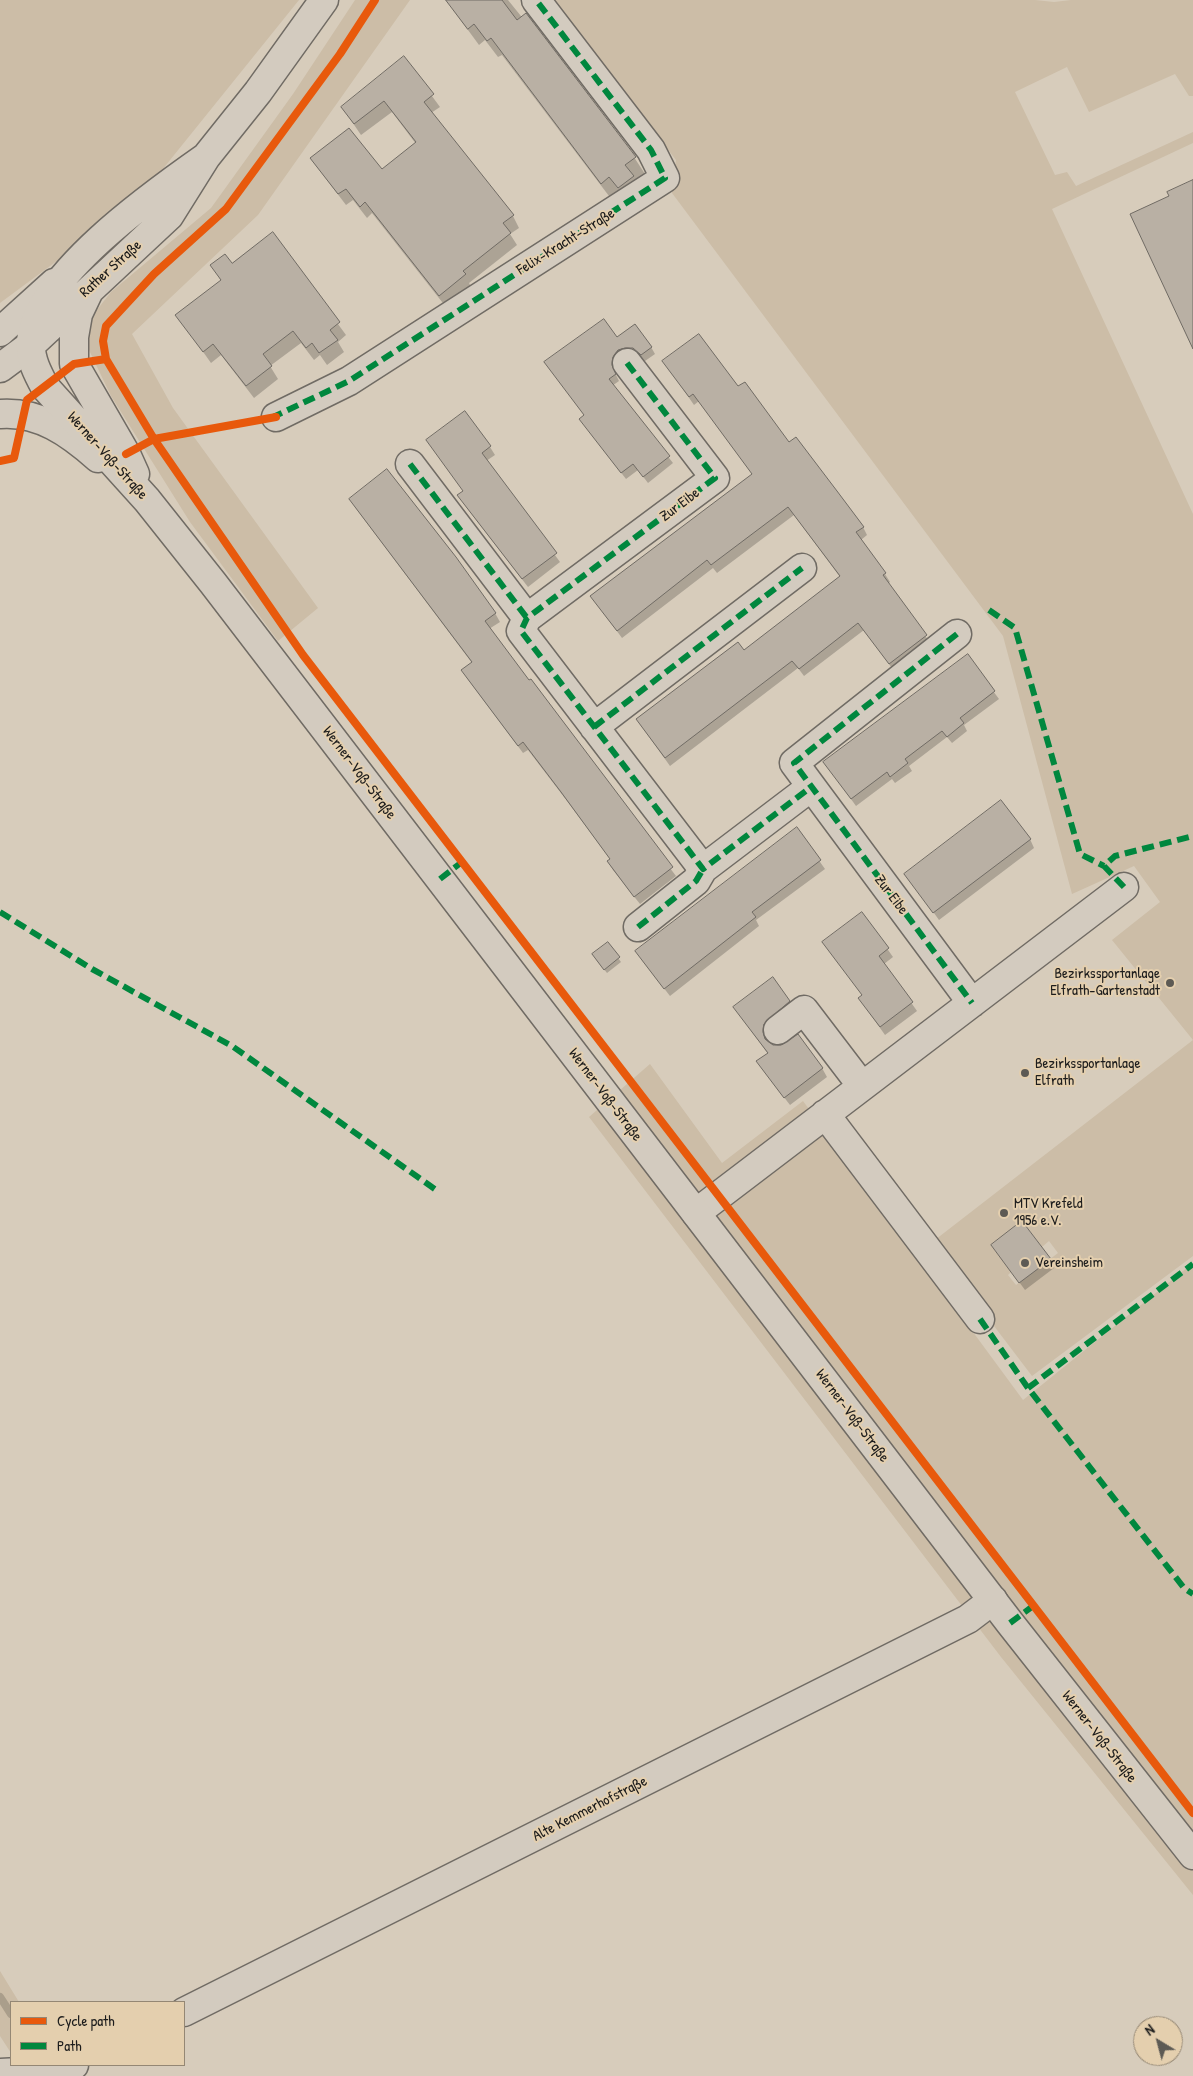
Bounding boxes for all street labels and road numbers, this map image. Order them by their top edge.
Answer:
street label: Felix-Kracht-Straße [514,205,618,279]
street label: Rather Straße [76,237,146,301]
street label: Werner-Voß-Straße [63,408,151,504]
street label: Zur Eibe [657,484,703,526]
street label: Werner-Voß-Straße [318,723,400,823]
street label: Zur Eibe [870,872,912,918]
street label: Werner-Voß-Straße [564,1045,646,1145]
street label: Werner-Voß-Straße [811,1366,893,1466]
street label: Werner-Voß-Straße [1058,1687,1140,1787]
street label: Alte Kemmerhofstraße [530,1772,650,1846]

